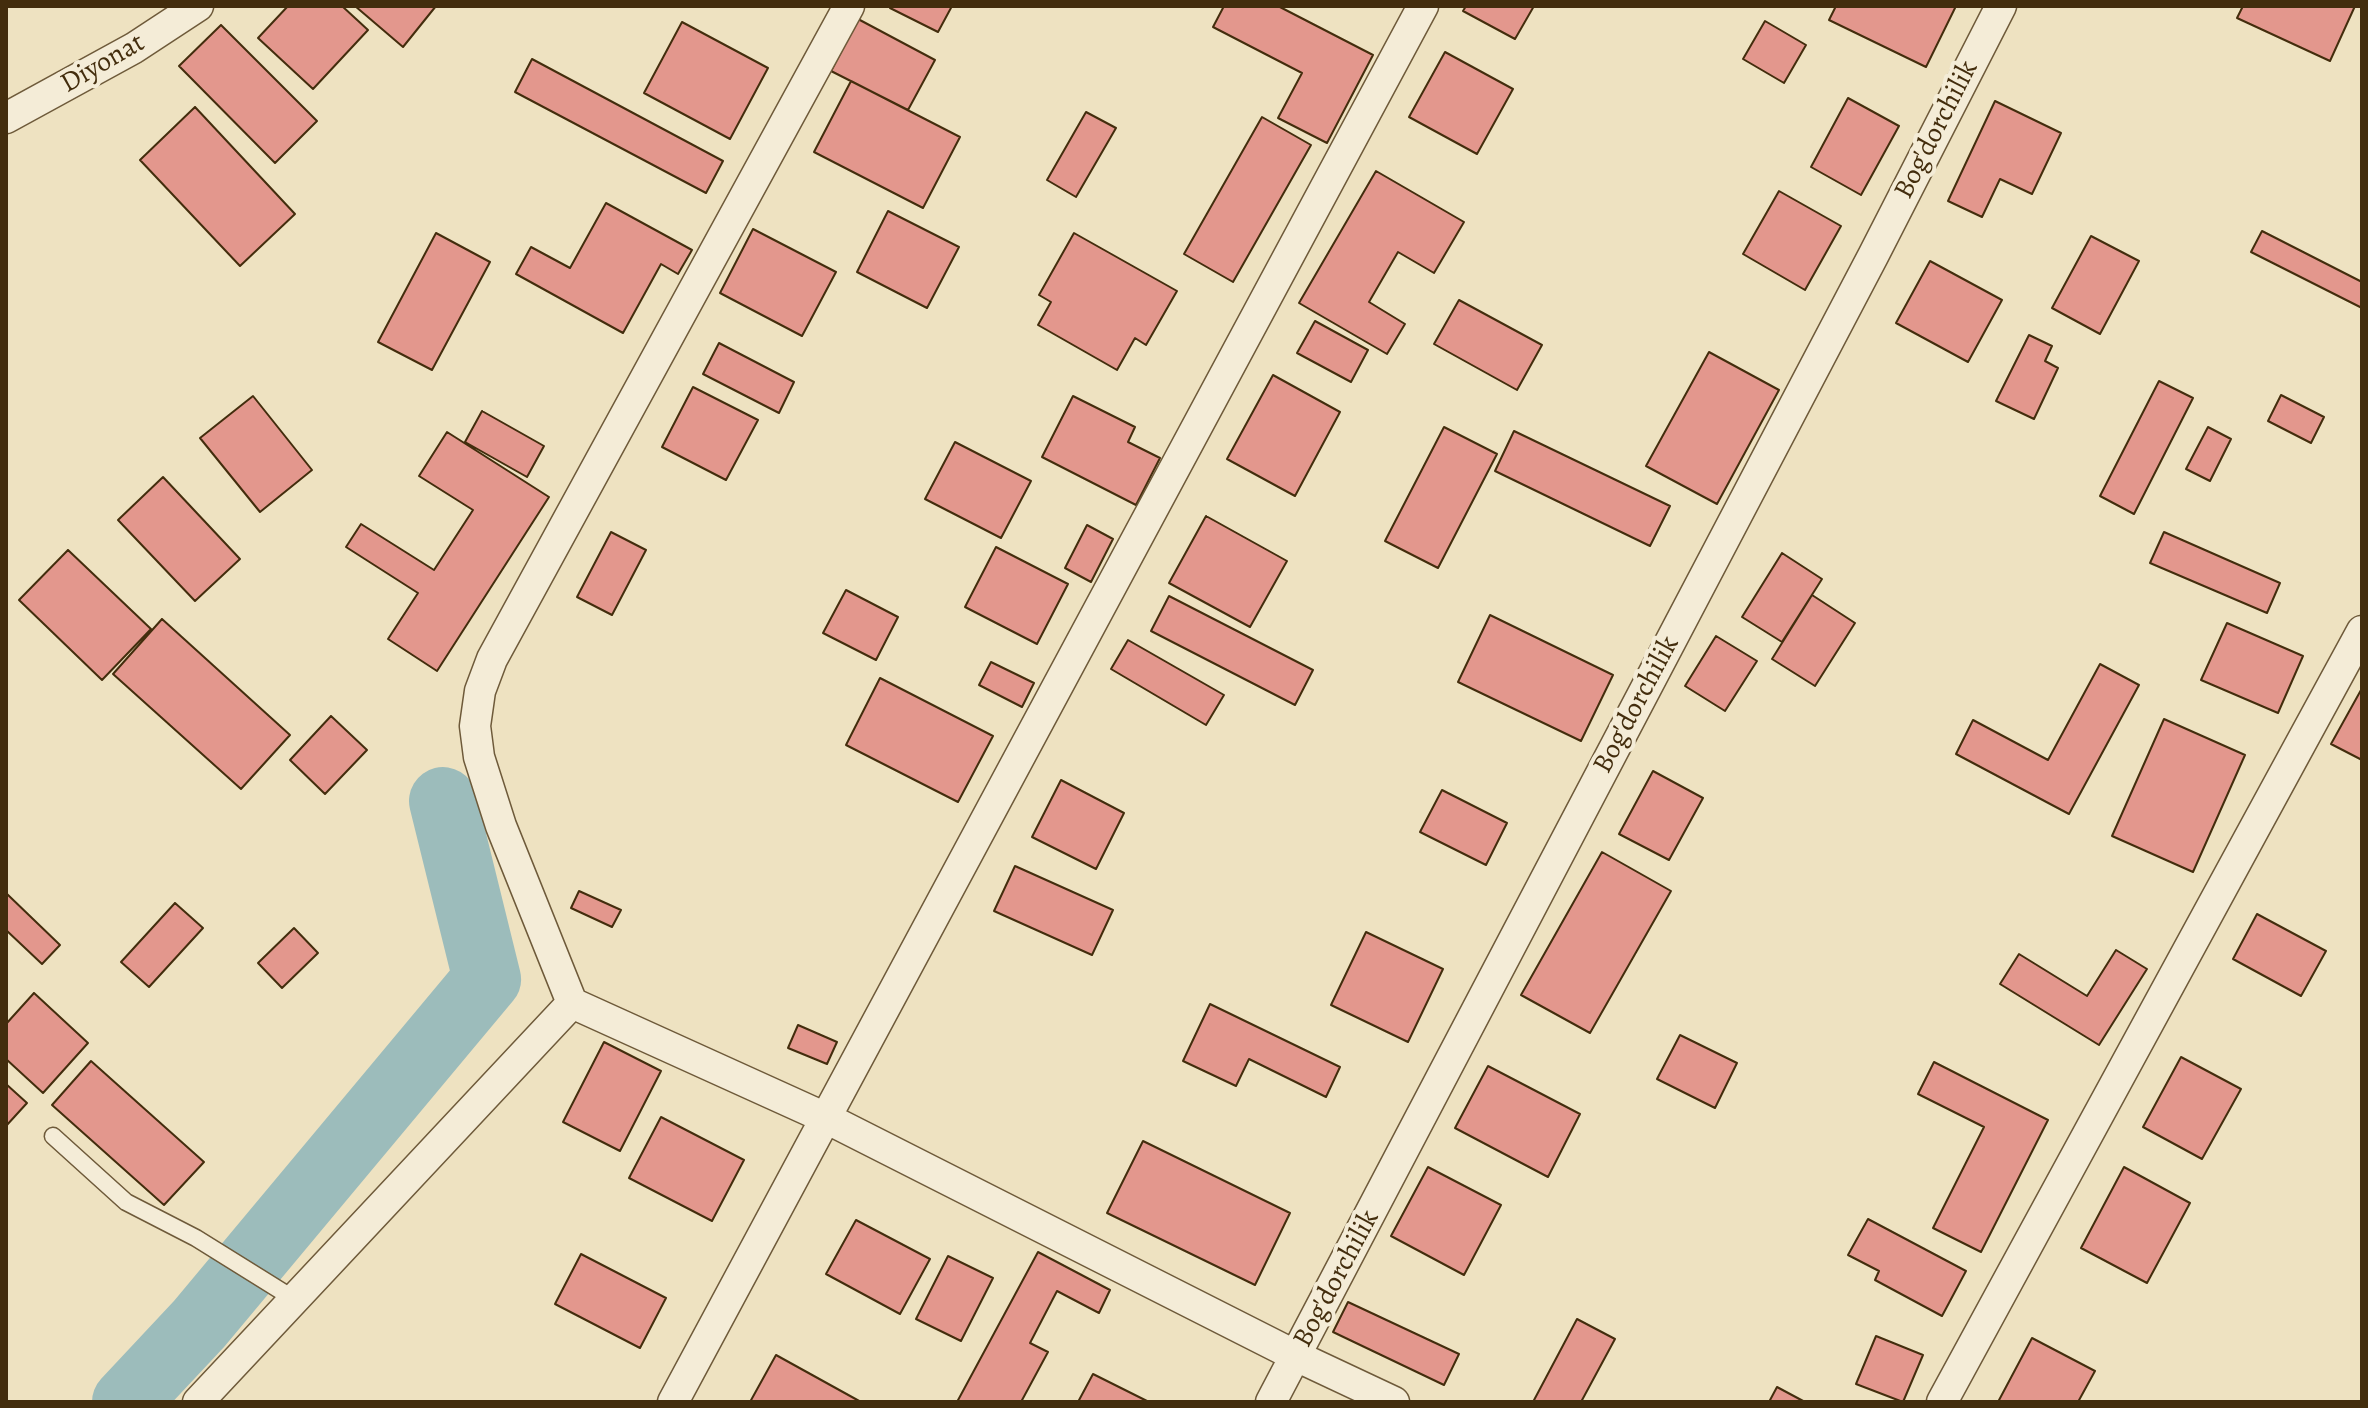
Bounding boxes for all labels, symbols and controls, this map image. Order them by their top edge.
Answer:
street label: Diyonat [55,27,151,101]
street label: Bog'dorchilik [1888,55,1986,205]
street label: Bog'dorchilik [1587,631,1687,779]
street label: Bog'dorchilik [1287,1205,1387,1353]

